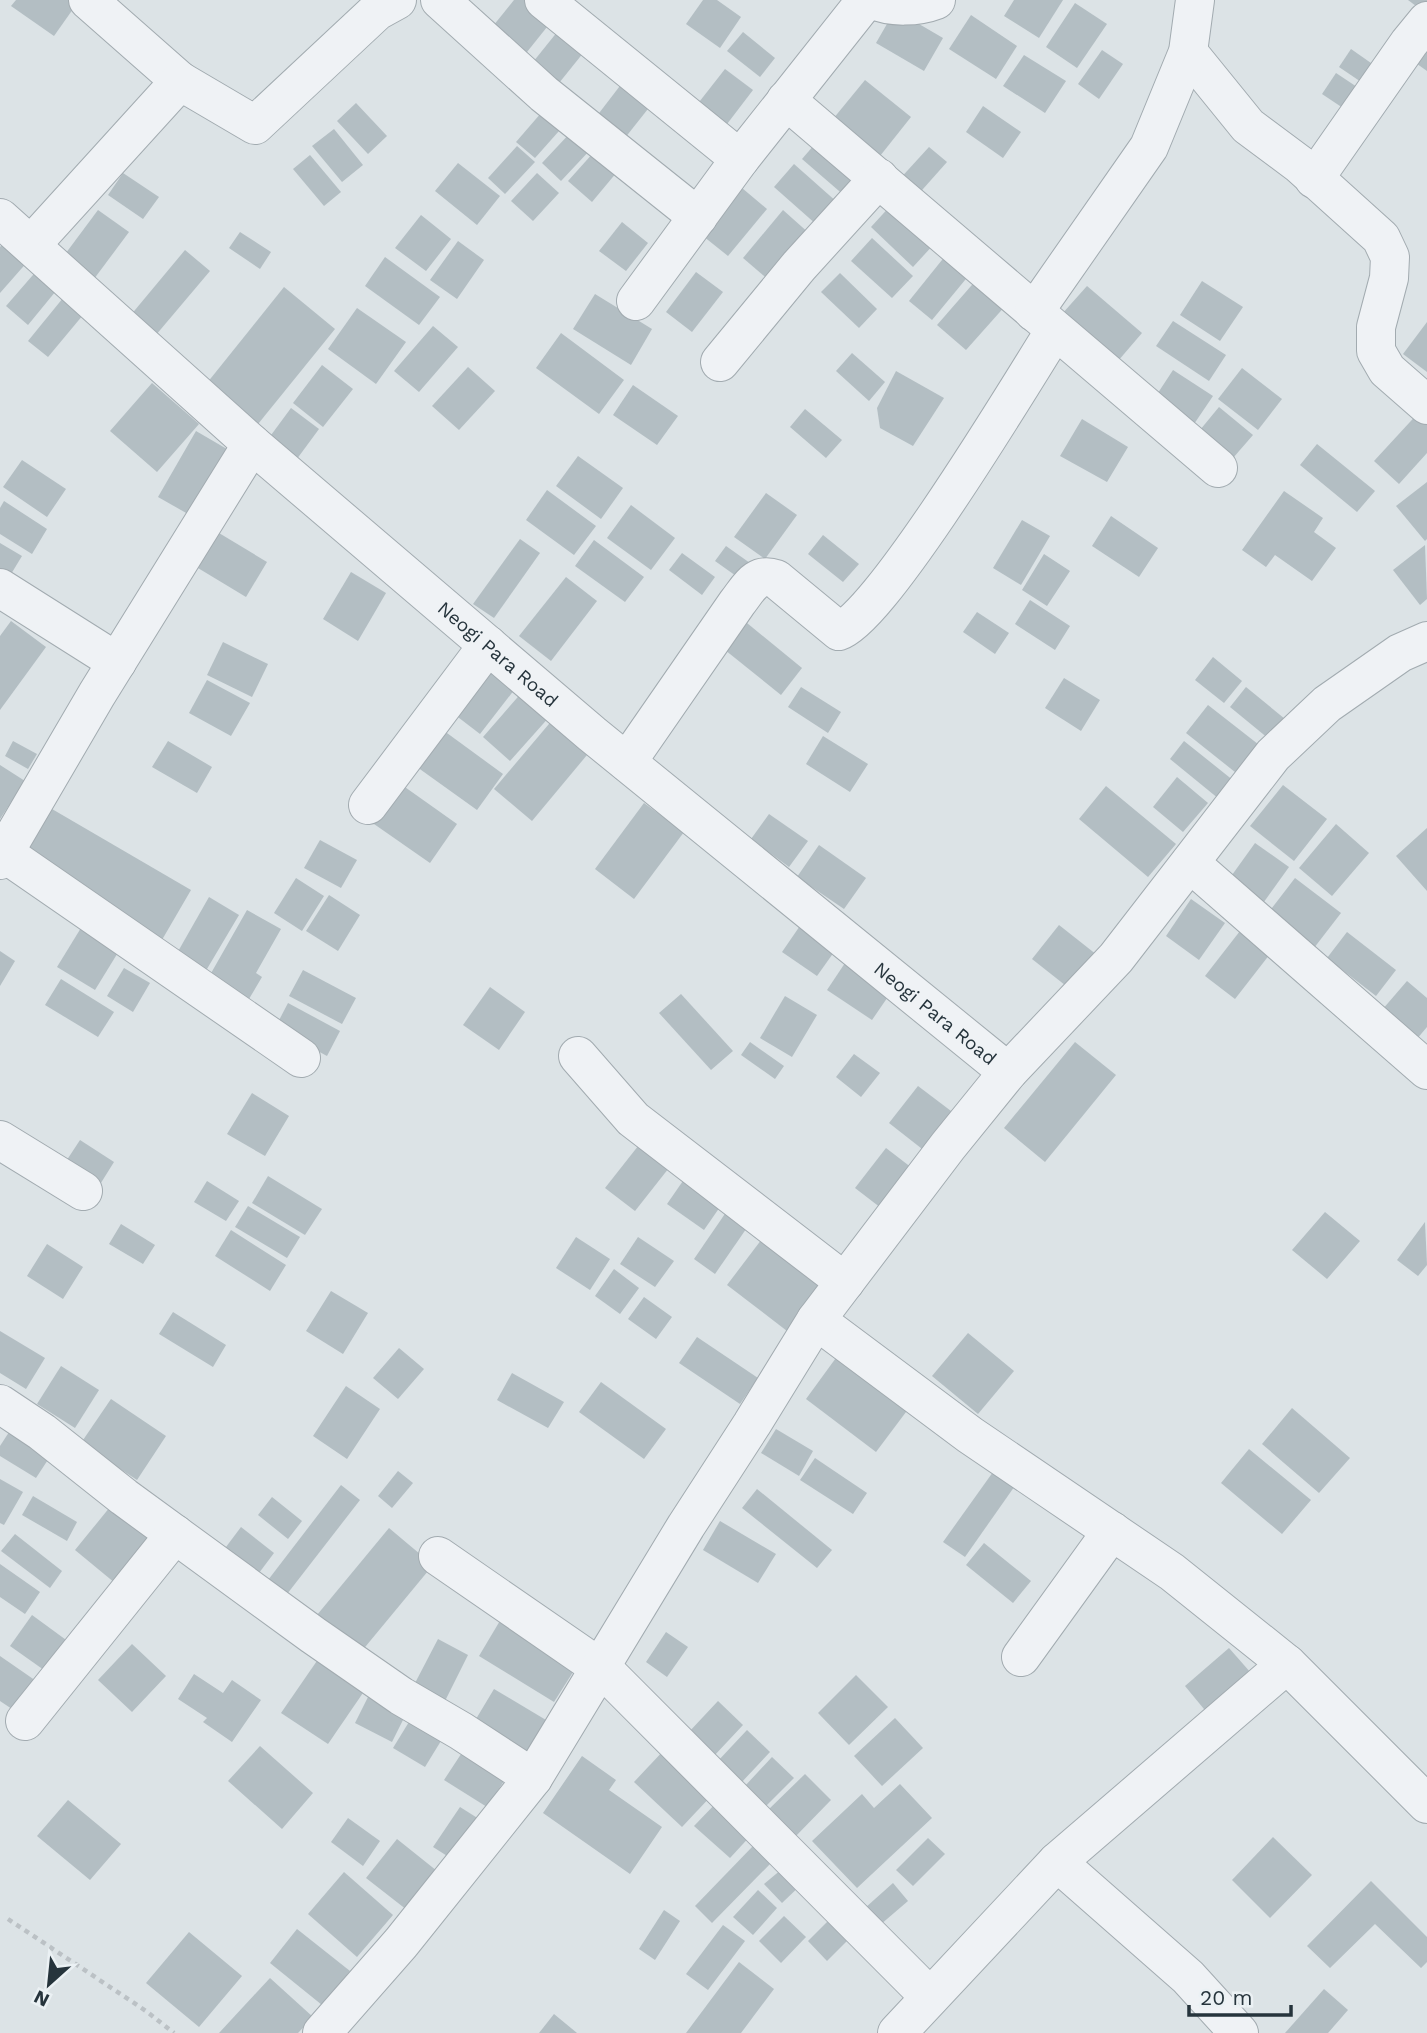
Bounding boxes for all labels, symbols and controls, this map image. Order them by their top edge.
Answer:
street label: Neogi Para Road [433,597,563,712]
street label: Neogi Para Road [869,957,1001,1070]
north arrow [14,1949,84,2019]
scale bar [1189,1974,1290,2018]
text: N [30,1985,53,2012]
text: 20 m [1200,1985,1252,2010]

